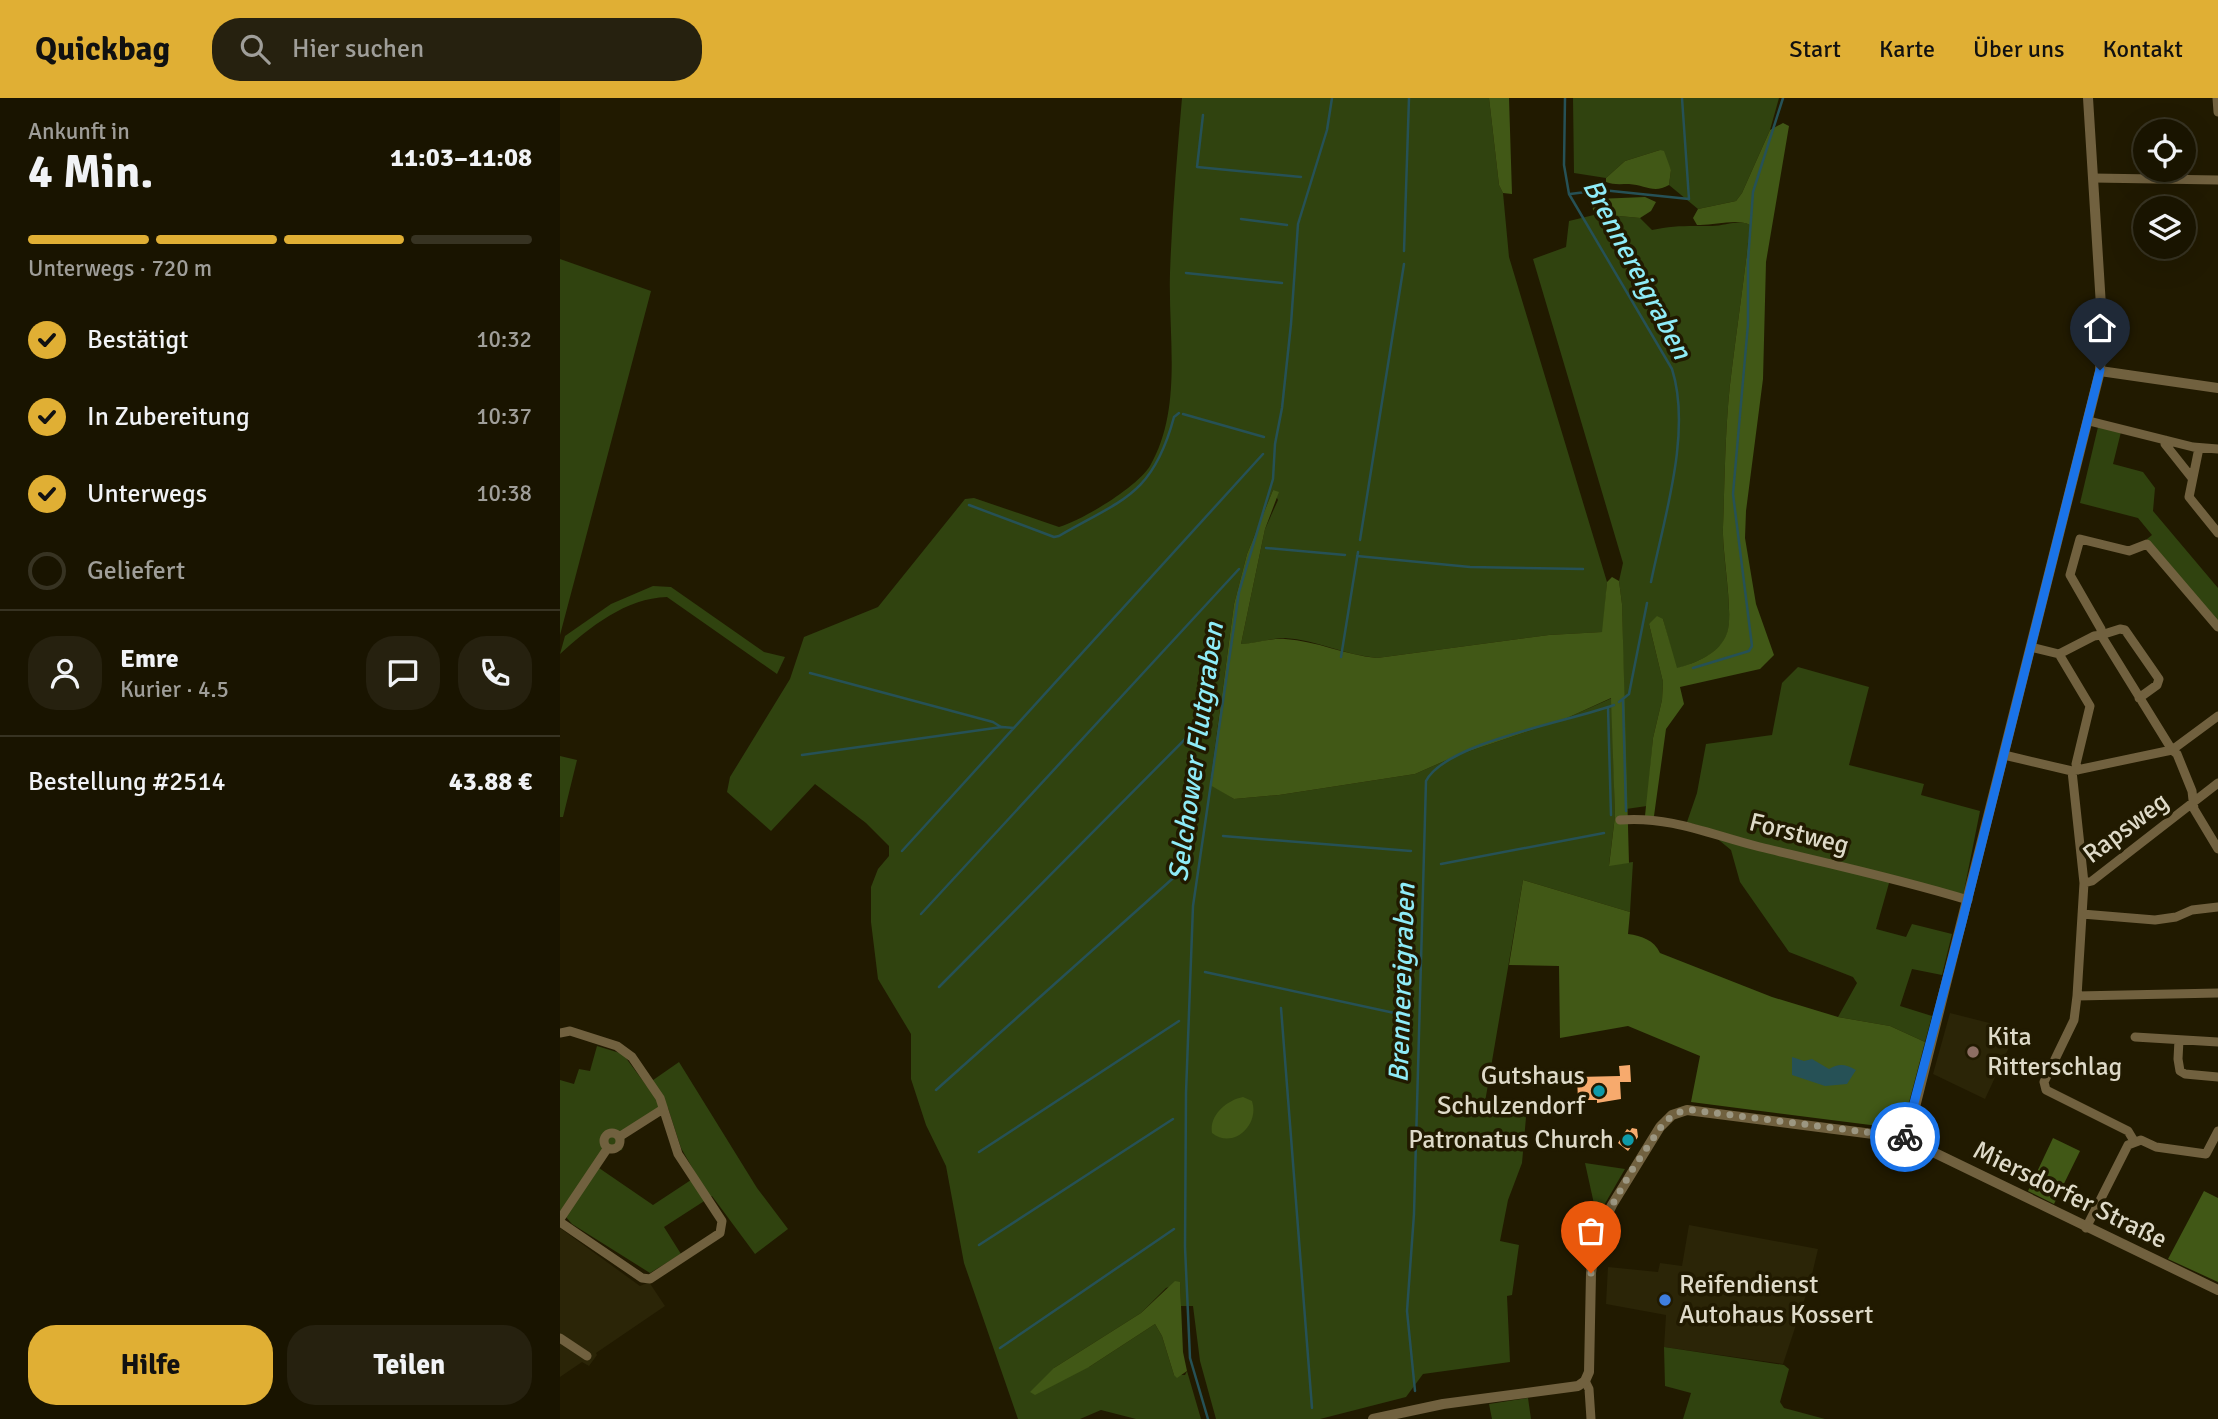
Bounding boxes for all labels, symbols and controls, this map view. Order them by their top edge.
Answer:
search box [212,18,702,81]
text: Quickbag [35,29,170,70]
icon: search [236,30,274,68]
text: Hier suchen [292,33,424,65]
text: Start [1789,34,1841,64]
text: Karte [1879,34,1935,64]
text: Über uns [1973,34,2065,64]
text: Kontakt [2103,34,2183,64]
text: Ankunft in [28,117,130,146]
map controls [2133,119,2196,259]
button: locate [2133,119,2196,182]
text: 11:03–11:08 [390,142,532,174]
text: 4 Min. [28,144,153,200]
water label: Brennereigraben [1575,173,1699,366]
button: layers [2133,196,2196,259]
text: Unterwegs · 720 m [28,254,212,283]
pin [2070,298,2130,370]
icon: home [2081,309,2119,347]
icon: check [28,321,66,359]
text: Bestätigt [87,324,188,356]
text: 10:32 [476,325,532,354]
icon: check [28,398,66,436]
text: In Zubereitung [87,401,250,433]
text: 10:37 [476,402,532,431]
icon: check [28,475,66,513]
text: Unterwegs [87,478,207,510]
text: 10:38 [476,479,532,508]
text: Geliefert [87,555,185,587]
water label: Selchower Flutgraben [1161,620,1231,884]
button: person [28,636,102,710]
button: chat [366,636,440,710]
button: phone [458,636,532,710]
text: Emre [120,643,179,675]
text: Kurier · 4.5 [120,675,229,704]
text: Bestellung #2514 [28,766,225,798]
text: 43.88 € [449,766,532,798]
street label: Rapsweg [2077,785,2175,871]
street label: Forstweg [1746,806,1852,862]
water label: Brennereigraben [1382,882,1422,1083]
place label: Kita Ritterschlag [1987,1021,2122,1083]
marker: Kita Ritterschlag [1965,1044,1981,1060]
place label: Gutshaus Schulzendorf [1437,1060,1586,1122]
marker: Gutshaus Schulzendorf [1591,1083,1607,1099]
courier [1870,1102,1940,1172]
icon: bike [1886,1118,1924,1156]
place label: Patronatus Church [1408,1124,1614,1156]
marker: Patronatus Church [1620,1132,1636,1148]
street label: Miersdorfer Straße [1968,1134,2172,1256]
pin [1561,1201,1621,1273]
icon: bag [1572,1212,1610,1250]
place label: Reifendienst Autohaus Kossert [1679,1269,1873,1331]
marker: Reifendienst Autohaus Kossert [1657,1292,1673,1308]
button: Hilfe [28,1325,273,1405]
button: Teilen [287,1325,532,1405]

